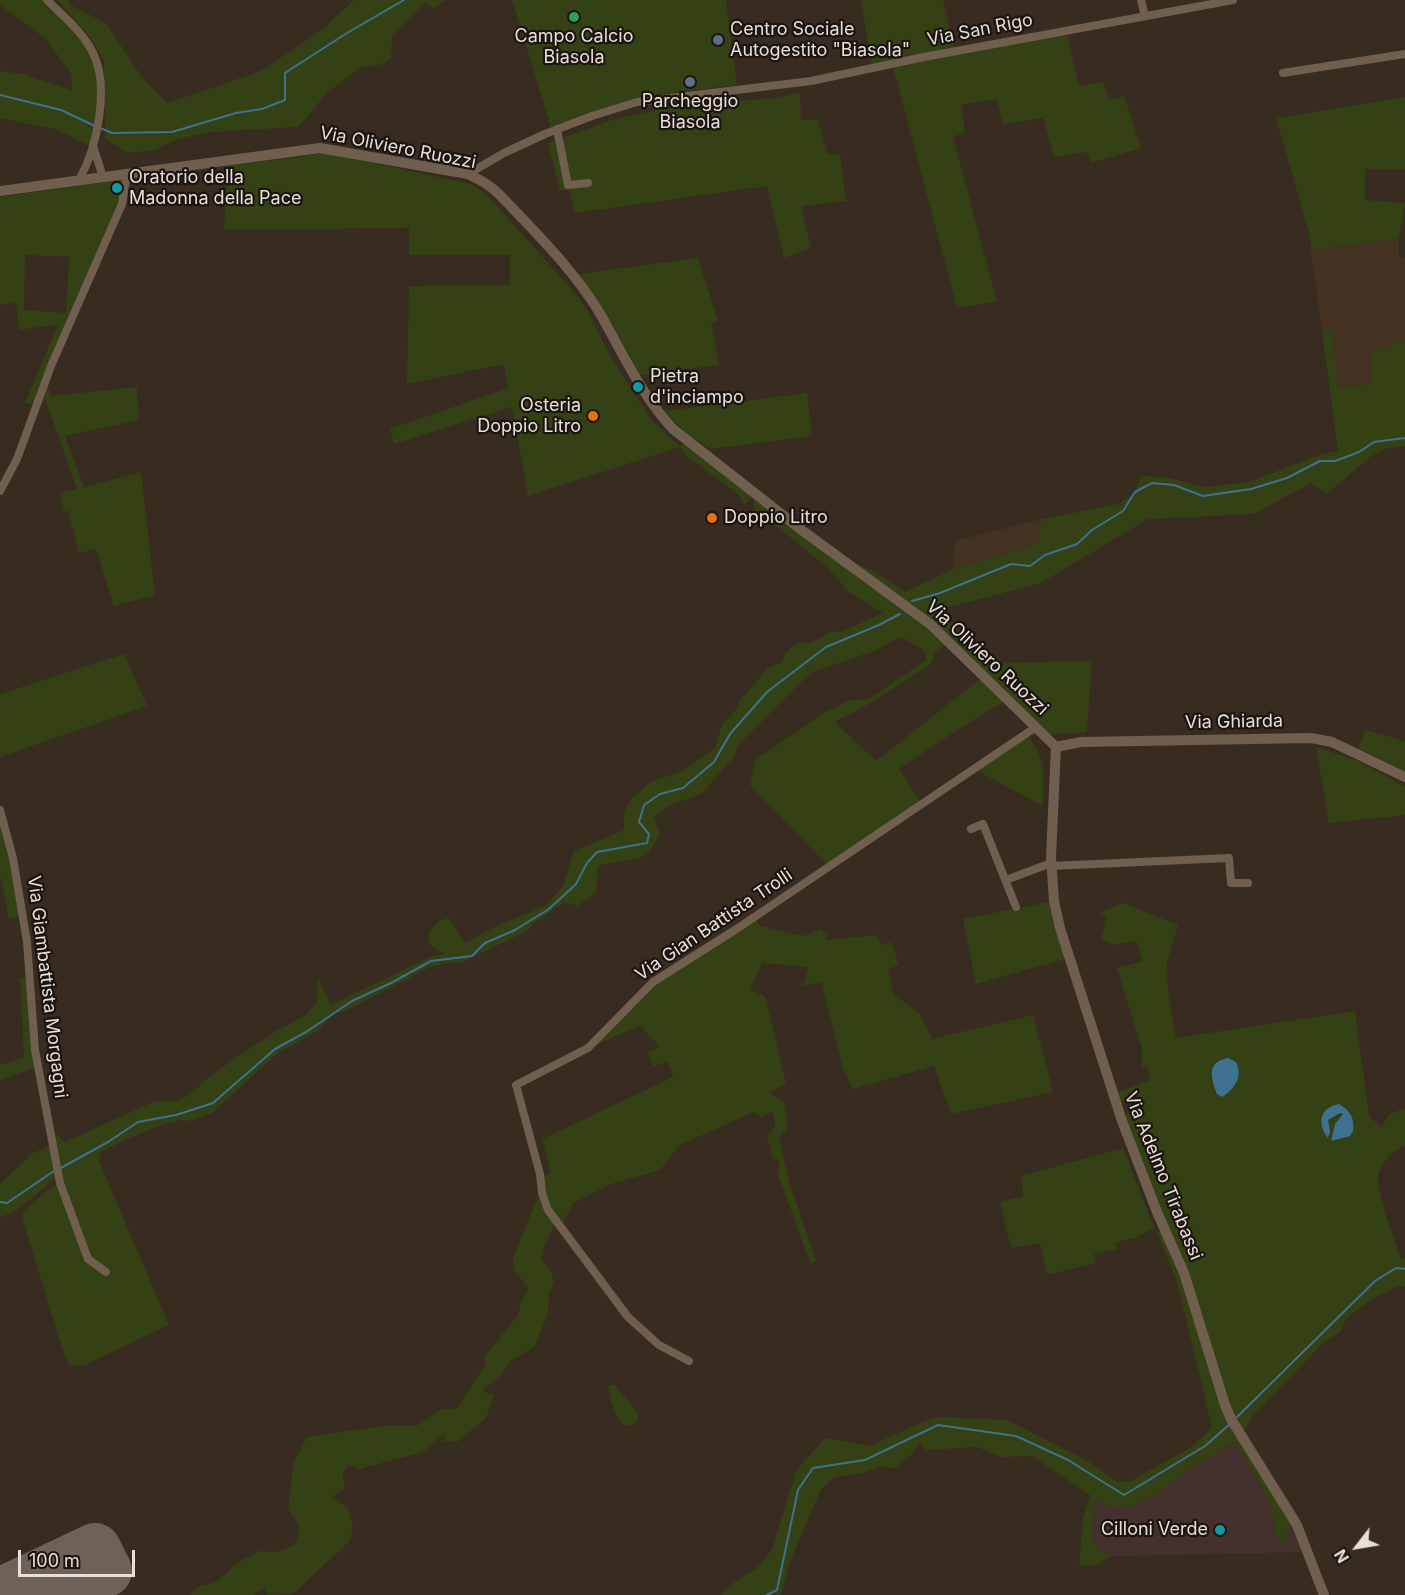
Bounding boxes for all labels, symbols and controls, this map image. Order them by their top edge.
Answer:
street label: Via San Rigo [925,9,1035,51]
marker: Campo Calcio Biasola [567,10,581,24]
place label: Centro Sociale Autogestito "Biasola" [730,19,910,62]
place label: Campo Calcio Biasola [515,26,633,68]
marker: Centro Sociale Autogestito "Biasola" [711,33,725,47]
marker: Parcheggio Biasola [683,75,697,89]
place label: Parcheggio Biasola [642,91,738,134]
street label: Via Oliviero Ruozzi [318,122,478,174]
place label: Oratorio della Madonna della Pace [129,167,301,210]
marker: Oratorio della Madonna della Pace [110,181,124,195]
place label: Pietra d'inciampo [650,366,744,409]
marker: Pietra d'inciampo [631,380,645,394]
place label: Osteria Doppio Litro [477,395,581,438]
marker: Osteria Doppio Litro [586,409,600,423]
place label: Doppio Litro [724,507,828,529]
marker: Doppio Litro [705,511,719,525]
street label: Via Oliviero Ruozzi [922,596,1052,720]
street label: Via Ghiarda [1185,710,1283,734]
street label: Via Gian Battista Trolli [631,864,797,986]
street label: Via Giambattista Morgagni [23,875,71,1099]
street label: Via Adelmo Tirabassi [1119,1089,1207,1263]
north arrow [1327,1517,1387,1577]
place label: Cilloni Verde [1101,1519,1208,1541]
marker: Cilloni Verde [1213,1523,1227,1537]
scale bar [21,1538,138,1576]
text: N [1330,1546,1353,1567]
text: 100 m [29,1550,80,1571]

